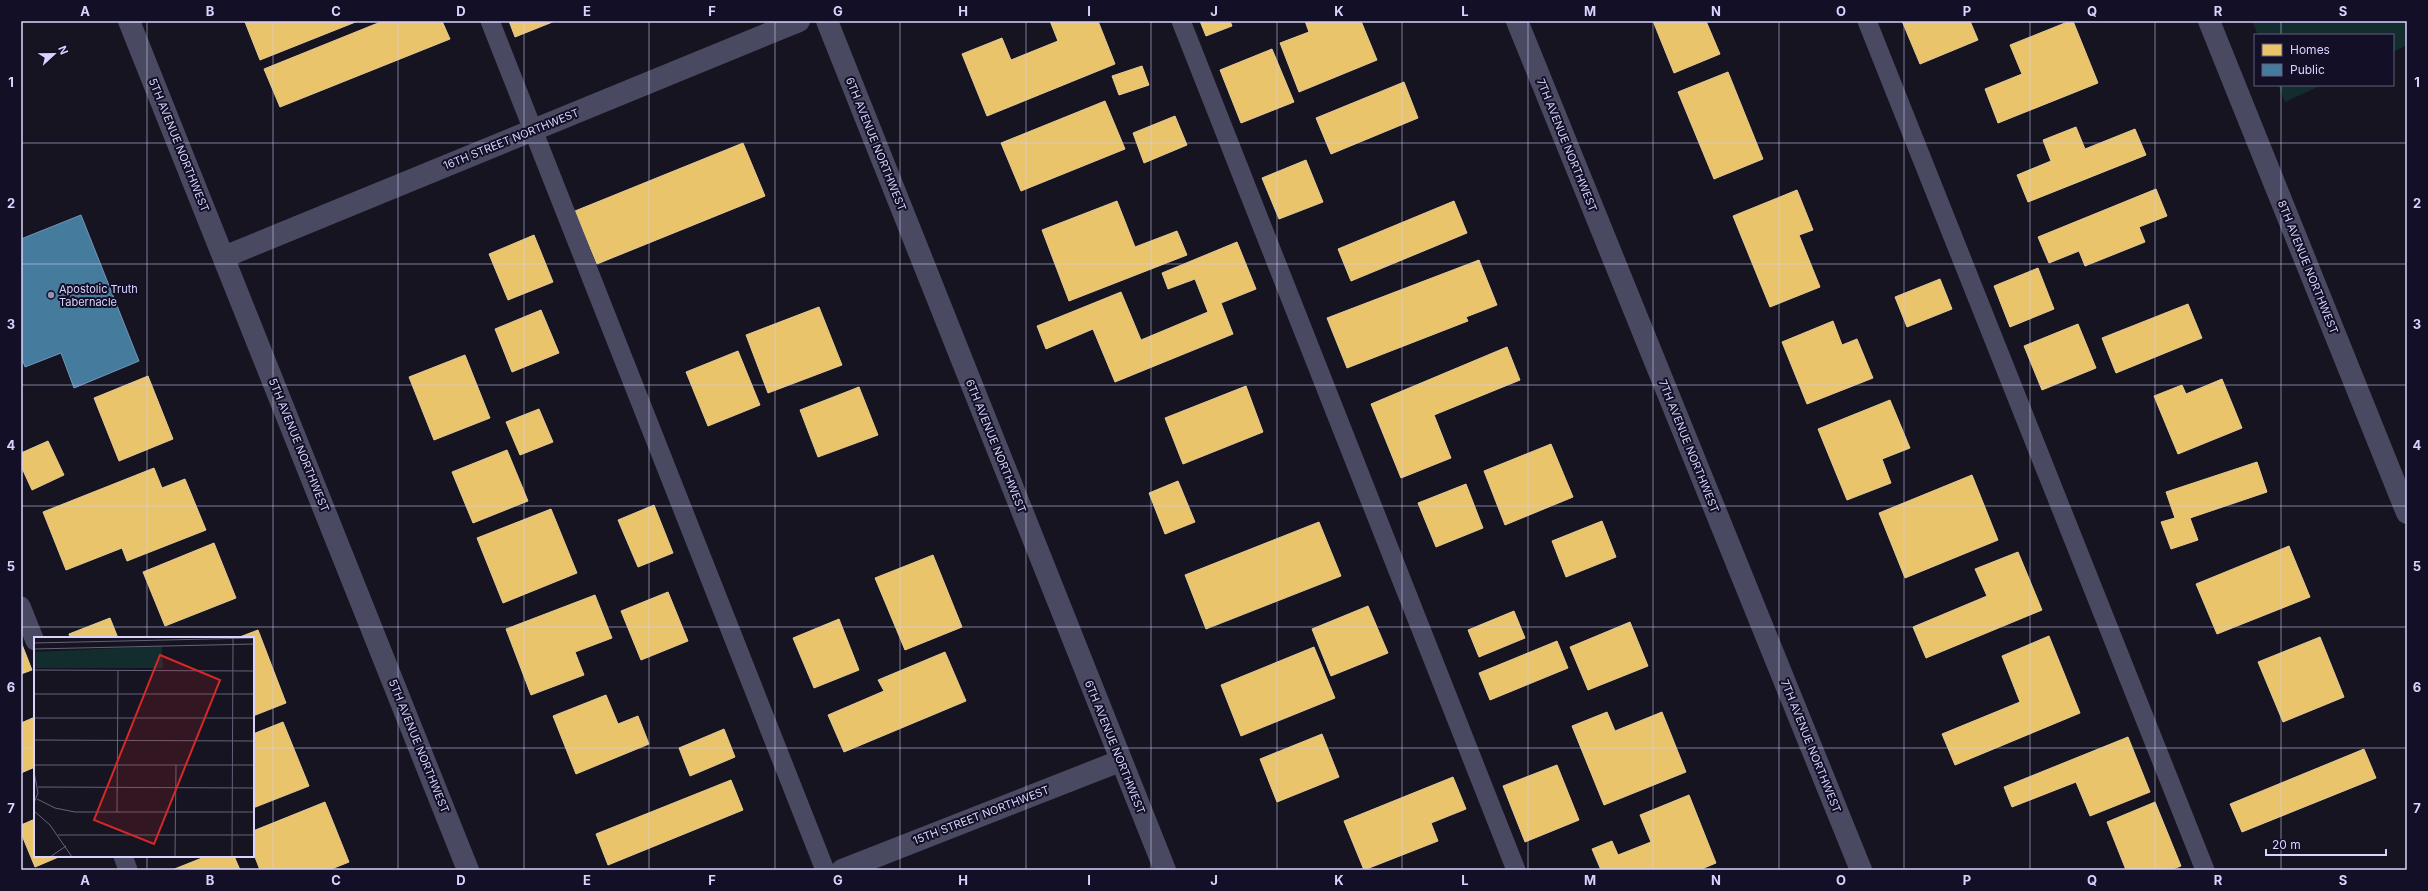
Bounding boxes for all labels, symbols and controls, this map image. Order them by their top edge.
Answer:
text: A [80,3,90,19]
text: B [206,3,215,19]
text: C [331,3,341,19]
text: D [456,3,466,19]
text: E [583,3,591,19]
text: F [708,3,716,19]
text: G [833,3,843,19]
text: H [958,3,968,19]
text: I [1087,3,1091,19]
text: J [1210,3,1218,19]
text: K [1334,3,1344,19]
text: L [1461,3,1469,19]
text: M [1584,3,1596,19]
text: N [1711,3,1721,19]
text: O [1836,3,1846,19]
text: P [1963,3,1971,19]
text: Q [2087,3,2097,19]
text: R [2214,3,2223,19]
text: S [2339,3,2347,19]
north arrow [34,34,74,74]
legend [2254,34,2394,86]
text: Homes [2290,42,2330,57]
text: N [55,44,71,57]
text: Public [2290,62,2325,77]
text: 1 [8,74,14,90]
text: 1 [2414,74,2420,90]
street label: 6TH AVENUE NORTHWEST [843,75,909,213]
street label: 5TH AVENUE NORTHWEST [146,76,212,214]
street label: 7TH AVENUE NORTHWEST [1534,76,1600,214]
street label: 16TH STREET NORTHWEST [441,105,581,173]
text: 2 [7,195,15,211]
text: 2 [2413,195,2421,211]
street label: 8TH AVENUE NORTHWEST [2275,198,2341,336]
place label: Apostolic Truth Tabernacle [59,282,138,309]
marker: Apostolic Truth Tabernacle [46,290,56,300]
text: 3 [7,316,15,332]
text: 3 [2413,316,2421,332]
street label: 5TH AVENUE NORTHWEST [266,376,332,514]
street label: 6TH AVENUE NORTHWEST [963,377,1029,515]
street label: 7TH AVENUE NORTHWEST [1656,377,1722,515]
text: 4 [7,437,16,453]
text: 4 [2413,437,2422,453]
text: 5 [7,558,15,574]
text: 5 [2413,558,2421,574]
inset map [34,637,254,857]
street label: 5TH AVENUE NORTHWEST [386,677,452,815]
street label: 7TH AVENUE NORTHWEST [1778,677,1844,815]
street label: 6TH AVENUE NORTHWEST [1082,678,1148,816]
text: 6 [7,679,15,695]
text: 6 [2413,679,2421,695]
street label: 15TH STREET NORTHWEST [911,783,1051,847]
text: 7 [7,800,15,816]
text: 7 [2413,800,2421,816]
scale bar [2266,831,2386,857]
text: 20 m [2272,837,2301,852]
text: A [80,872,90,888]
text: B [206,872,215,888]
text: C [331,872,341,888]
text: D [456,872,466,888]
text: E [583,872,591,888]
text: F [708,872,716,888]
text: G [833,872,843,888]
text: H [958,872,968,888]
text: I [1087,872,1091,888]
text: J [1210,872,1218,888]
text: K [1334,872,1344,888]
text: L [1461,872,1469,888]
text: M [1584,872,1596,888]
text: N [1711,872,1721,888]
text: O [1836,872,1846,888]
text: P [1963,872,1971,888]
text: Q [2087,872,2097,888]
text: R [2214,872,2223,888]
text: S [2339,872,2347,888]

